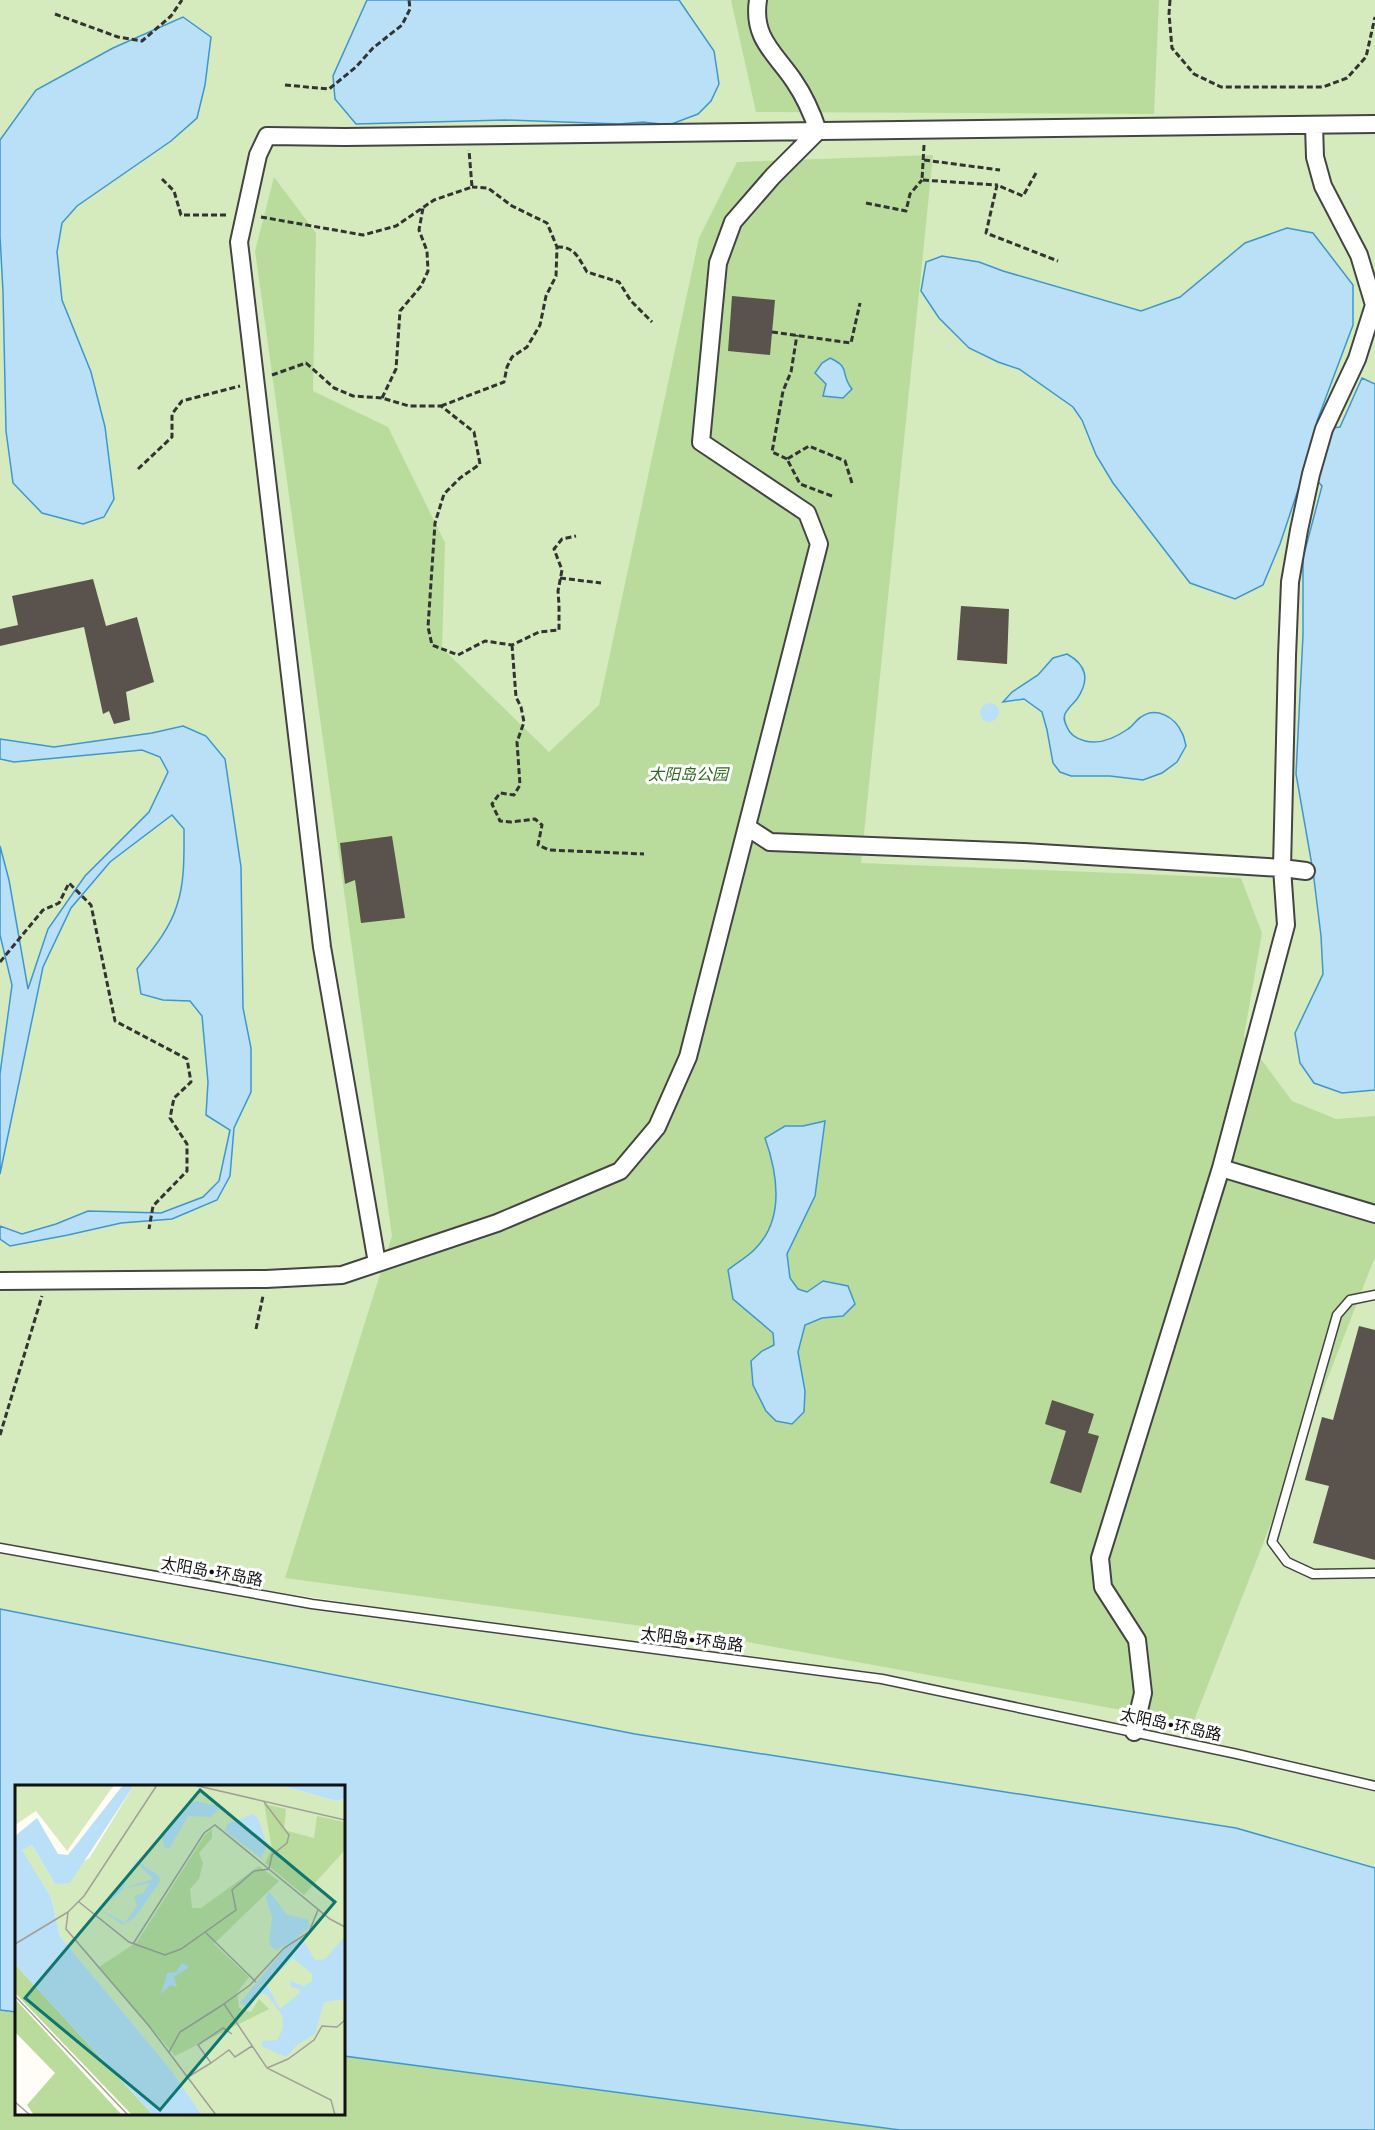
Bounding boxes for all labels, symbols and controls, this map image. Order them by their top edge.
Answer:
park label: 太阳岛公园 [648,763,730,785]
street label: 太阳岛•环岛路 [159,1551,265,1591]
street label: 太阳岛•环岛路 [639,1622,745,1656]
street label: 太阳岛•环岛路 [1118,1703,1224,1745]
inset map [15,1785,345,2115]

